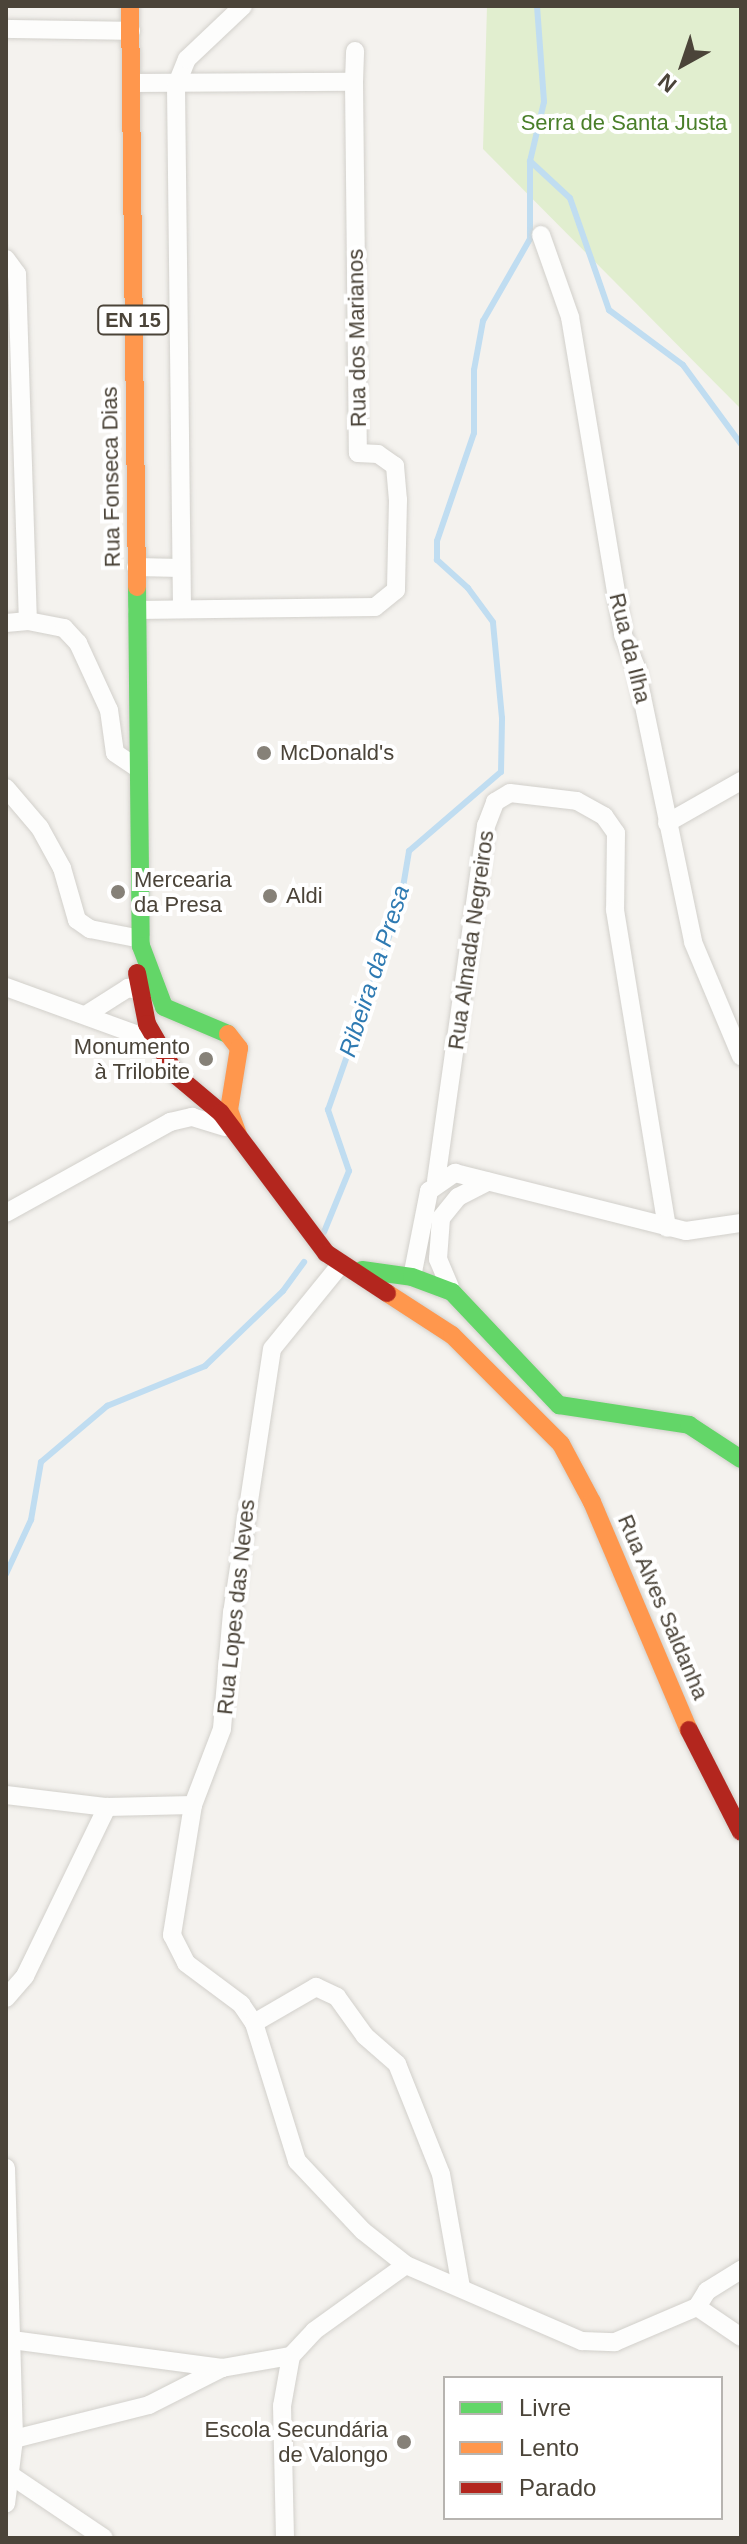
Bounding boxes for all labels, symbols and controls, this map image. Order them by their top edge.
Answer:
north arrow [643,24,723,104]
text: N [653,68,681,97]
park label: Serra de Santa Justa [521,110,727,136]
street label: Rua dos Marianos [342,249,372,427]
road number: EN 15 [97,304,169,336]
street label: Rua Fonseca Dias [96,386,126,568]
street label: Rua da Ilha [604,590,656,706]
place label: McDonald's [280,740,394,766]
marker: McDonald's [255,744,273,762]
street label: Rua Almada Negreiros [442,828,500,1052]
place label: Mercearia da Presa [134,866,232,918]
water label: Ribeira da Presa [333,882,415,1060]
marker: Mercearia da Presa [109,883,127,901]
place label: Aldi [286,883,323,909]
marker: Aldi [261,887,279,905]
place label: Monumento à Trilobite [74,1033,190,1084]
marker: Monumento à Trilobite [197,1050,215,1068]
street label: Rua Lopes das Neves [212,1498,260,1716]
street label: Rua Alves Saldanha [612,1510,714,1704]
legend [443,2376,723,2520]
text: Livre [519,2394,571,2421]
place label: Escola Secundária de Valongo [205,2416,388,2468]
marker: Escola Secundária de Valongo [395,2433,413,2451]
text: Lento [519,2434,579,2461]
text: Parado [519,2474,596,2501]

